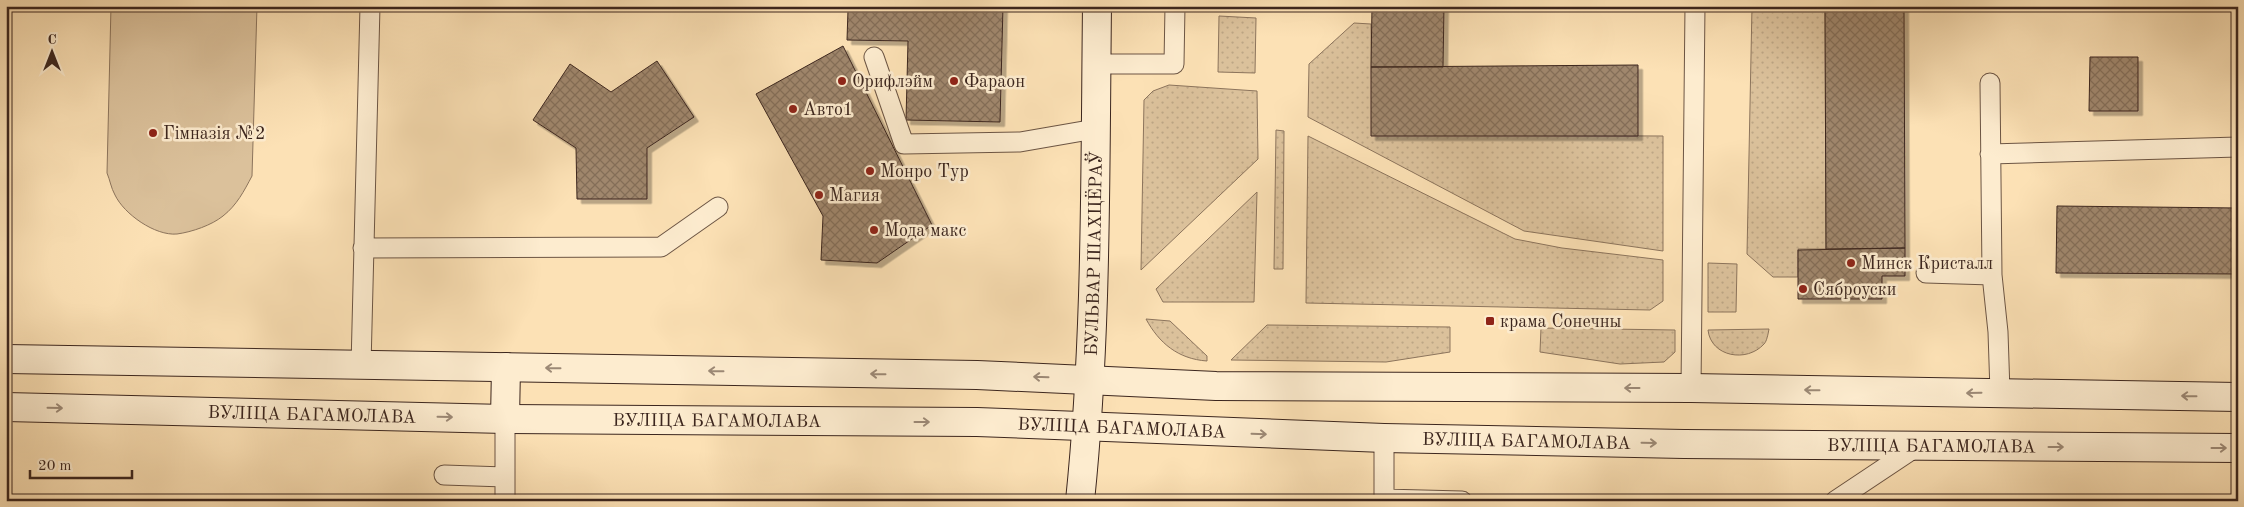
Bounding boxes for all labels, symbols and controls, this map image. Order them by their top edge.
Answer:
north arrow [28,28,78,78]
text: С [47,33,57,47]
place label: Орифлэйм [852,73,933,92]
place label: Фараон [964,73,1025,91]
marker: Орифлэйм [836,75,848,87]
marker: Фараон [948,75,960,87]
place label: Авто1 [803,101,853,119]
marker: Авто1 [787,103,799,115]
place label: Гімназія №2 [163,125,265,143]
marker: Гімназія №2 [147,127,159,139]
street label: БУЛЬВАР ШАХЦЁРАЎ [1083,151,1106,357]
place label: Монро Тур [880,163,969,181]
marker: Монро Тур [864,165,876,177]
place label: Магия [829,187,880,205]
marker: Магия [813,189,825,201]
place label: Мода макс [884,222,967,240]
marker: Мода макс [868,224,880,236]
place label: Минск Кристалл [1861,255,1993,273]
marker: Минск Кристалл [1845,257,1857,269]
place label: Сяброуски [1813,281,1896,299]
marker: Сяброуски [1797,283,1809,295]
place label: крама Сонечны [1500,313,1622,331]
marker: крама Сонечны [1484,315,1496,327]
one-way arrow [545,363,562,373]
one-way arrow [708,366,724,376]
one-way arrow [870,369,886,379]
one-way arrow [1033,373,1049,382]
one-way arrow [1624,383,1640,393]
one-way arrow [1804,386,1820,395]
one-way arrow [1966,388,1982,397]
one-way arrow [2181,391,2198,401]
one-way arrow [46,403,63,413]
street label: ВУЛІЦА БАГАМОЛАВА [207,404,417,427]
one-way arrow [436,412,453,422]
street label: ВУЛІЦА БАГАМОЛАВА [612,412,822,431]
street label: ВУЛІЦА БАГАМОЛАВА [1017,416,1227,442]
one-way arrow [914,417,930,427]
one-way arrow [1251,429,1267,438]
street label: ВУЛІЦА БАГАМОЛАВА [1422,431,1631,453]
street label: ВУЛІЦА БАГАМОЛАВА [1827,437,2036,457]
one-way arrow [1640,438,1657,448]
one-way arrow [2048,442,2064,452]
one-way arrow [2210,443,2227,453]
scale bar [30,447,132,479]
text: 20 m [38,459,72,474]

